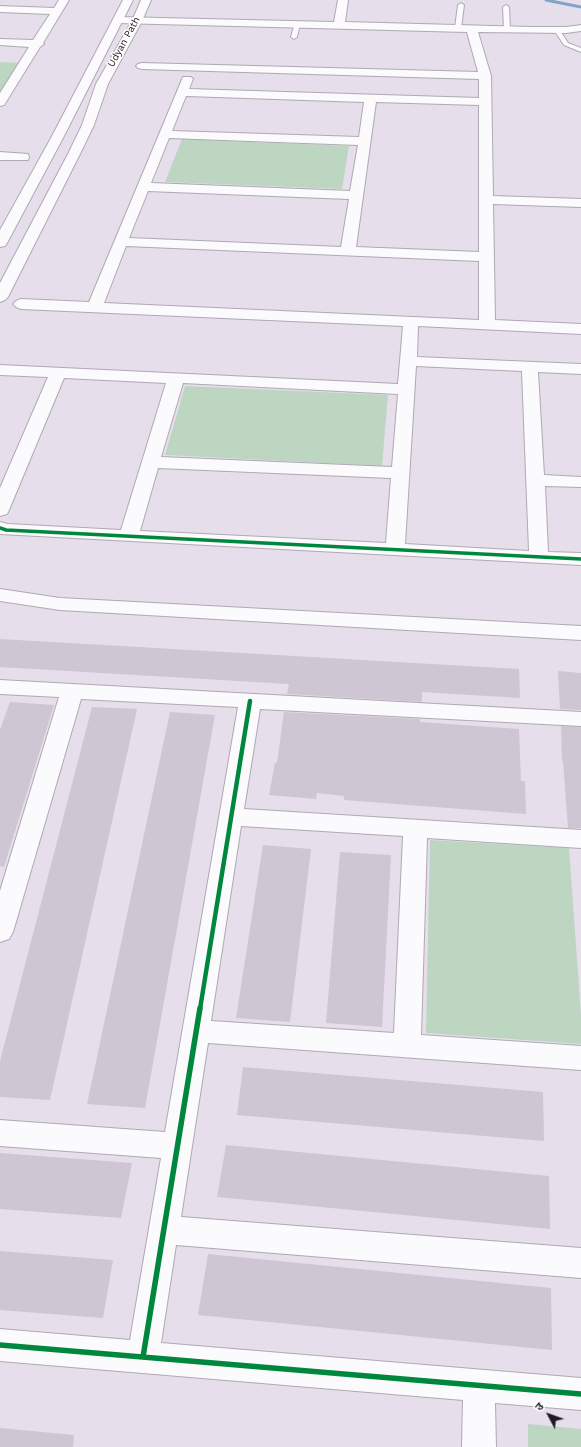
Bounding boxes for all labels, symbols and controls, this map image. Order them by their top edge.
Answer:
street label: Udyan Path [105,15,143,69]
north arrow [529,1395,569,1435]
text: उ [533,1400,547,1413]

